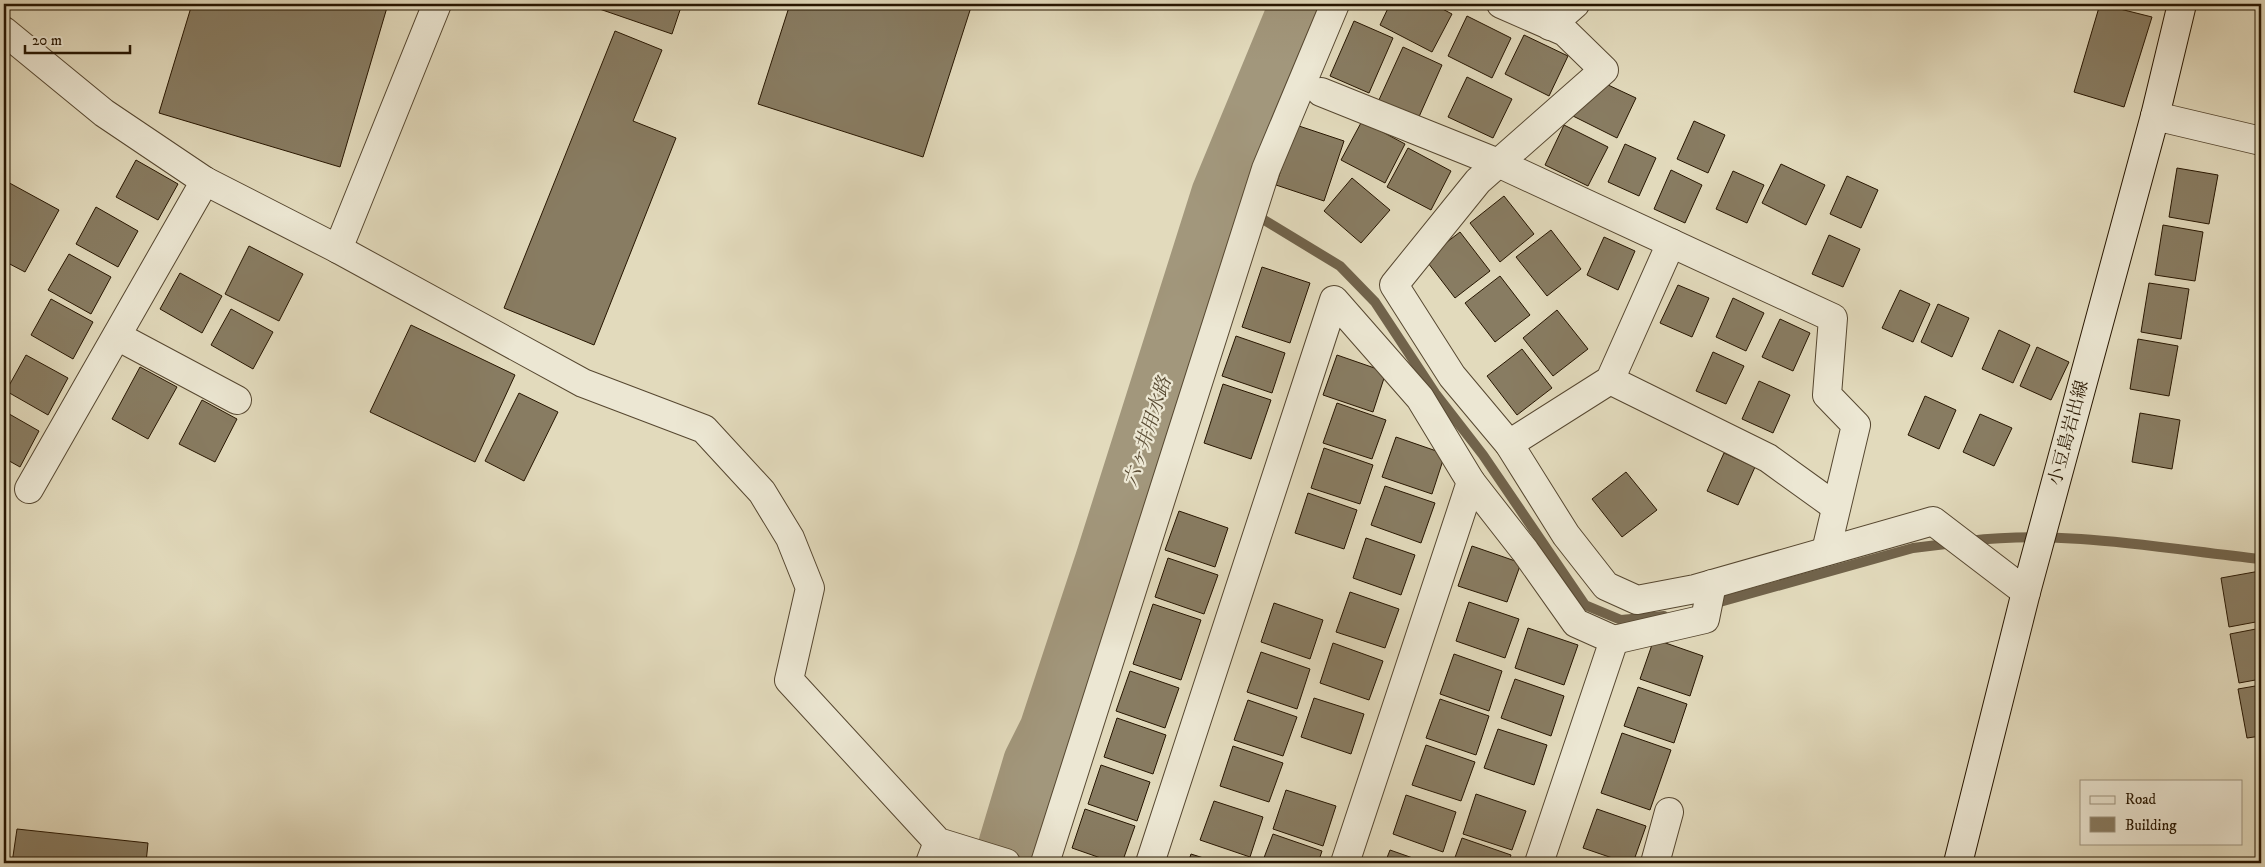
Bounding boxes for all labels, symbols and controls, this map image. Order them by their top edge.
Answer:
scale bar [25,22,130,54]
text: 20 m [32,31,62,50]
water label: 六ヶ井用水路 [1119,372,1177,490]
street label: 小豆島岩出線 [2044,378,2094,488]
legend [2080,780,2242,844]
text: Road [2125,790,2157,809]
text: Building [2125,816,2177,835]

